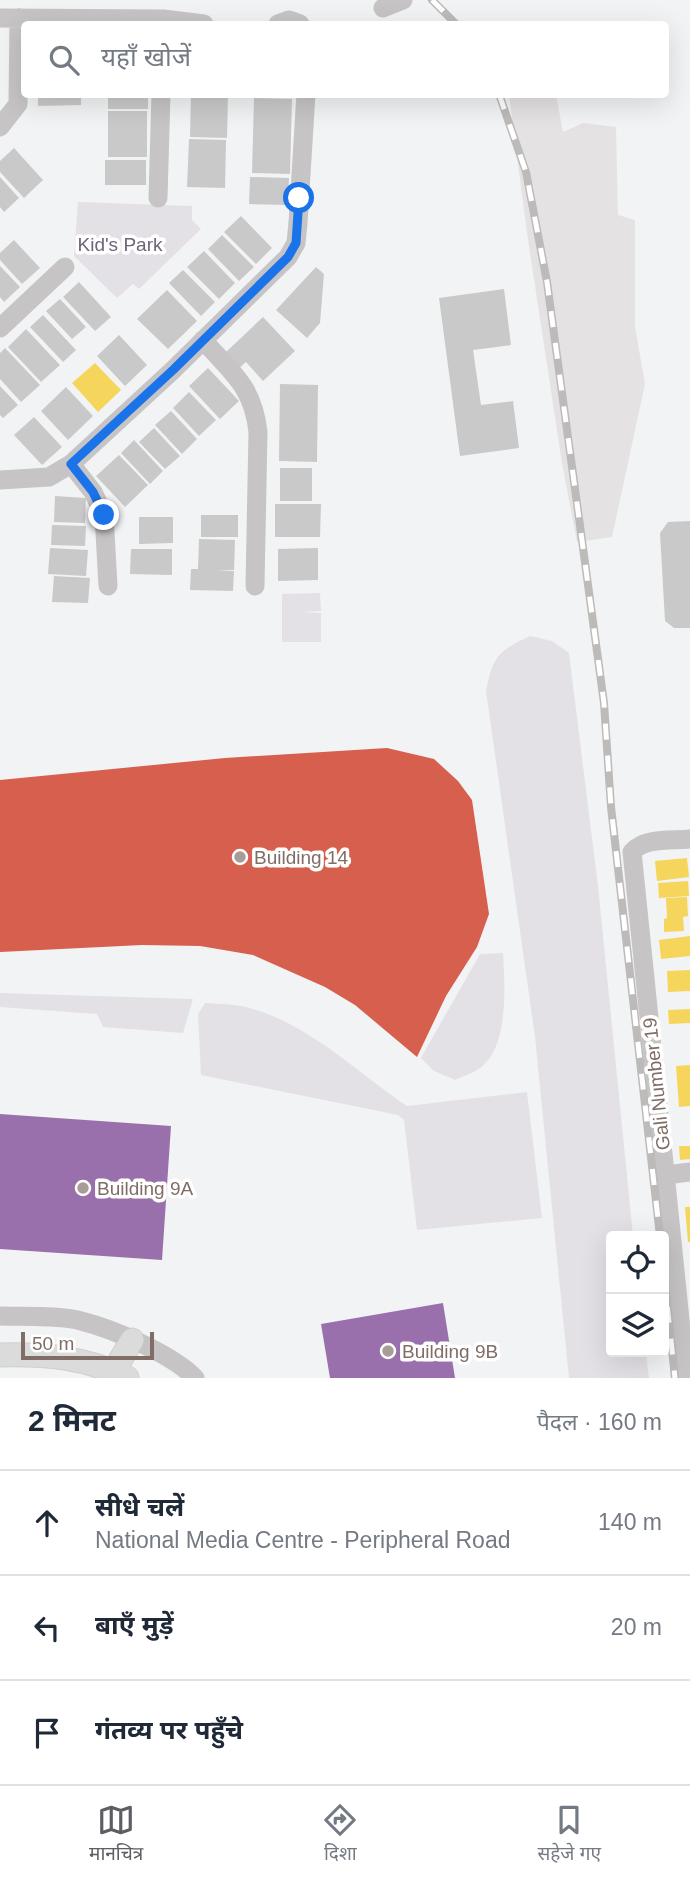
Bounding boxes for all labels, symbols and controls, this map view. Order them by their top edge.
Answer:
search box [21,21,669,98]
icon: search [45,41,83,79]
text: यहाँ खोजें [101,42,191,72]
route start [283,182,314,213]
park label: Kid's Park [78,234,163,255]
route end [88,499,119,530]
place label: Building 14 [254,847,348,868]
marker: Building 14 [232,849,248,865]
street label: Gali Number 19 [639,1017,674,1151]
place label: Building 9A [97,1178,193,1199]
marker: Building 9A [75,1180,91,1196]
map controls [606,1231,669,1357]
button: locate [606,1231,669,1294]
button: layers [606,1294,669,1357]
scale bar [21,1329,154,1361]
text: 50 m [32,1333,74,1354]
place label: Building 9B [402,1341,498,1362]
marker: Building 9B [380,1343,396,1359]
text: 2 मिनट [28,1404,116,1437]
text: पैदल · 160 m [537,1409,662,1435]
text: सीधे चलें [95,1492,184,1522]
icon: ahead [28,1504,66,1542]
text: 140 m [598,1509,662,1535]
text: National Media Centre - Peripheral Road [95,1527,511,1553]
icon: left [28,1609,66,1647]
text: बाएँ मुड़ें [95,1610,174,1640]
text: 20 m [611,1614,662,1640]
icon: arrive [28,1714,66,1752]
text: गंतव्य पर पहुँचे [95,1715,243,1745]
tab: मानचित्र [89,1801,143,1868]
tab: दिशा [321,1801,359,1868]
tab: सहेजे गए [537,1801,601,1868]

